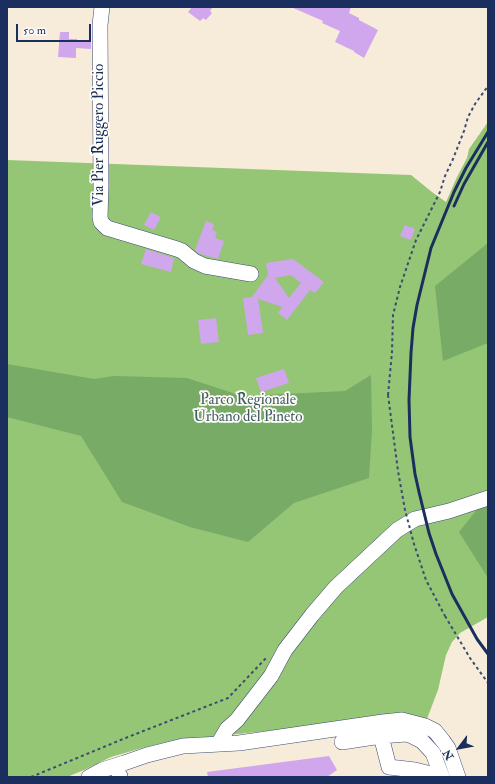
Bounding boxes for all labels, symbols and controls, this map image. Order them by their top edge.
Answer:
scale bar [18,16,93,42]
text: 50 m [23,23,46,38]
street label: Via Pier Ruggero Piccio [91,64,109,206]
park label: Parco Regionale Urbano del Pineto [194,392,302,427]
north arrow [439,728,479,768]
text: N [440,747,457,762]

